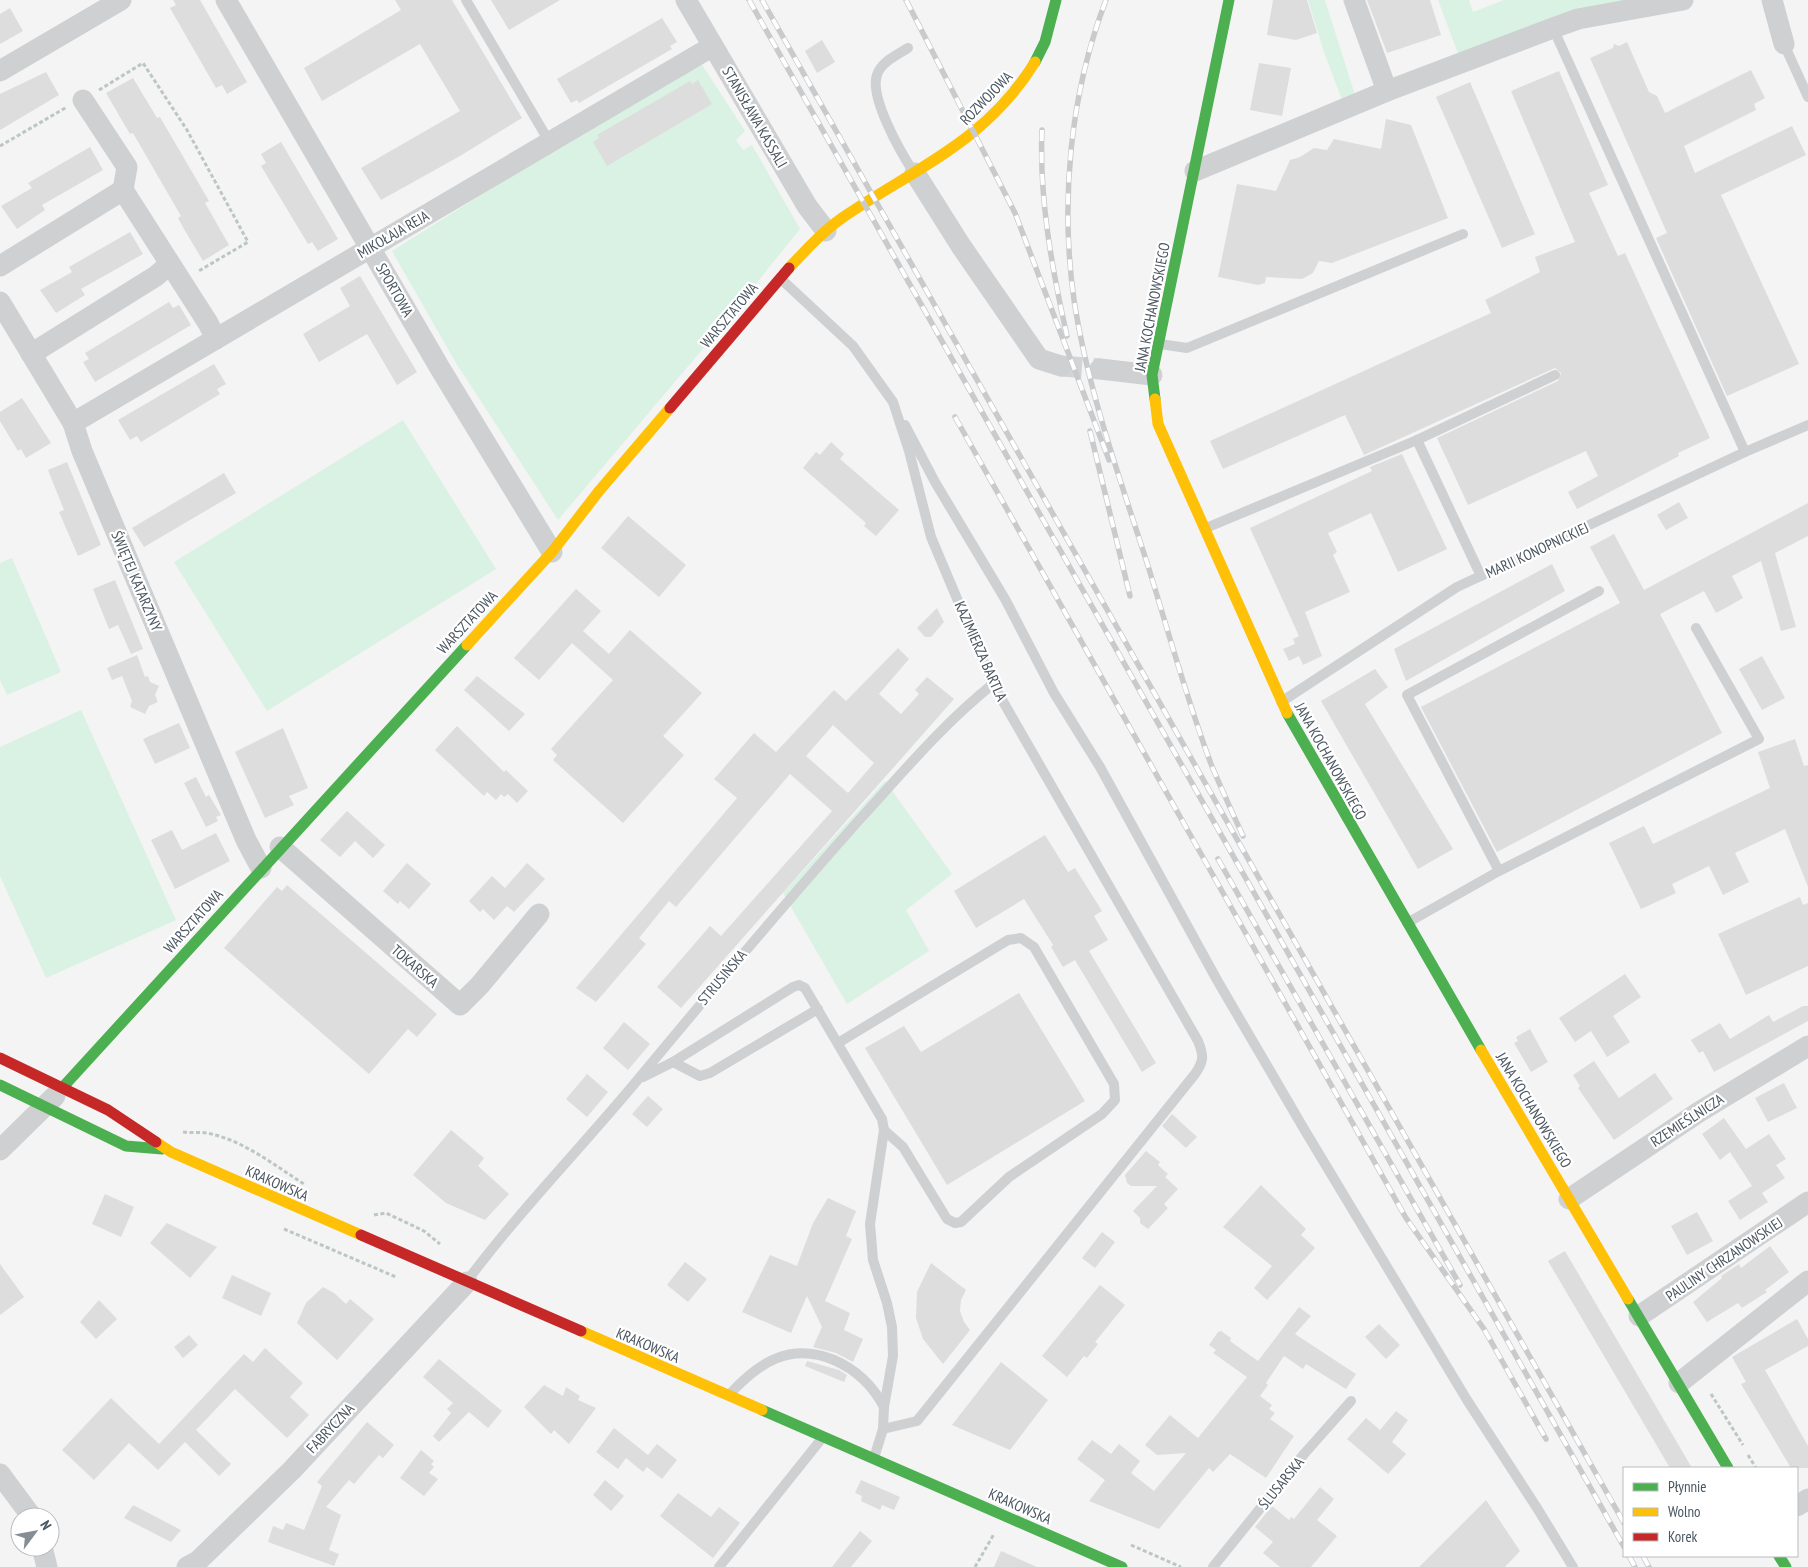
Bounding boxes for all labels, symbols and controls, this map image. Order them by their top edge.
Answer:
street label: STANISŁAWA KASSALI [718,63,792,171]
street label: ROZWOJOWA [956,66,1017,129]
street label: MIKOŁAJA REJA [354,205,433,262]
street label: JANA KOCHANOWSKIEGO [1130,241,1174,374]
street label: SPORTOWA [372,260,418,321]
street label: WARSZTATOWA [696,278,763,352]
street label: MARII KONOPNICKIEJ [1482,518,1592,582]
street label: ŚWIĘTEJ KATARZYNY [107,528,167,634]
street label: WARSZTATOWA [433,586,502,658]
street label: KAZIMIERZA BARTLA [950,598,1012,705]
street label: JANA KOCHANOWSKIEGO [1290,698,1371,823]
street label: WARSZTATOWA [159,884,227,957]
street label: TOKARSKA [388,940,443,992]
street label: STRUSIŃSKA [693,945,751,1009]
street label: JANA KOCHANOWSKIEGO [1492,1048,1576,1171]
street label: RZEMIEŚLNICZA [1647,1089,1728,1151]
street label: KRAKOWSKA [243,1161,312,1206]
street label: PAULINY CHRZANOWSKIEJ [1662,1213,1786,1305]
street label: KRAKOWSKA [613,1323,683,1367]
street label: FABRYCZNA [302,1398,359,1457]
street label: ŚLUSARSKA [1254,1452,1308,1513]
legend [1623,1467,1798,1557]
text: Płynnie [1668,1477,1707,1496]
street label: KRAKOWSKA [986,1484,1055,1529]
text: Wolno [1668,1502,1701,1521]
north arrow [10,1507,60,1557]
text: N [36,1517,56,1533]
text: Korek [1668,1527,1698,1546]

